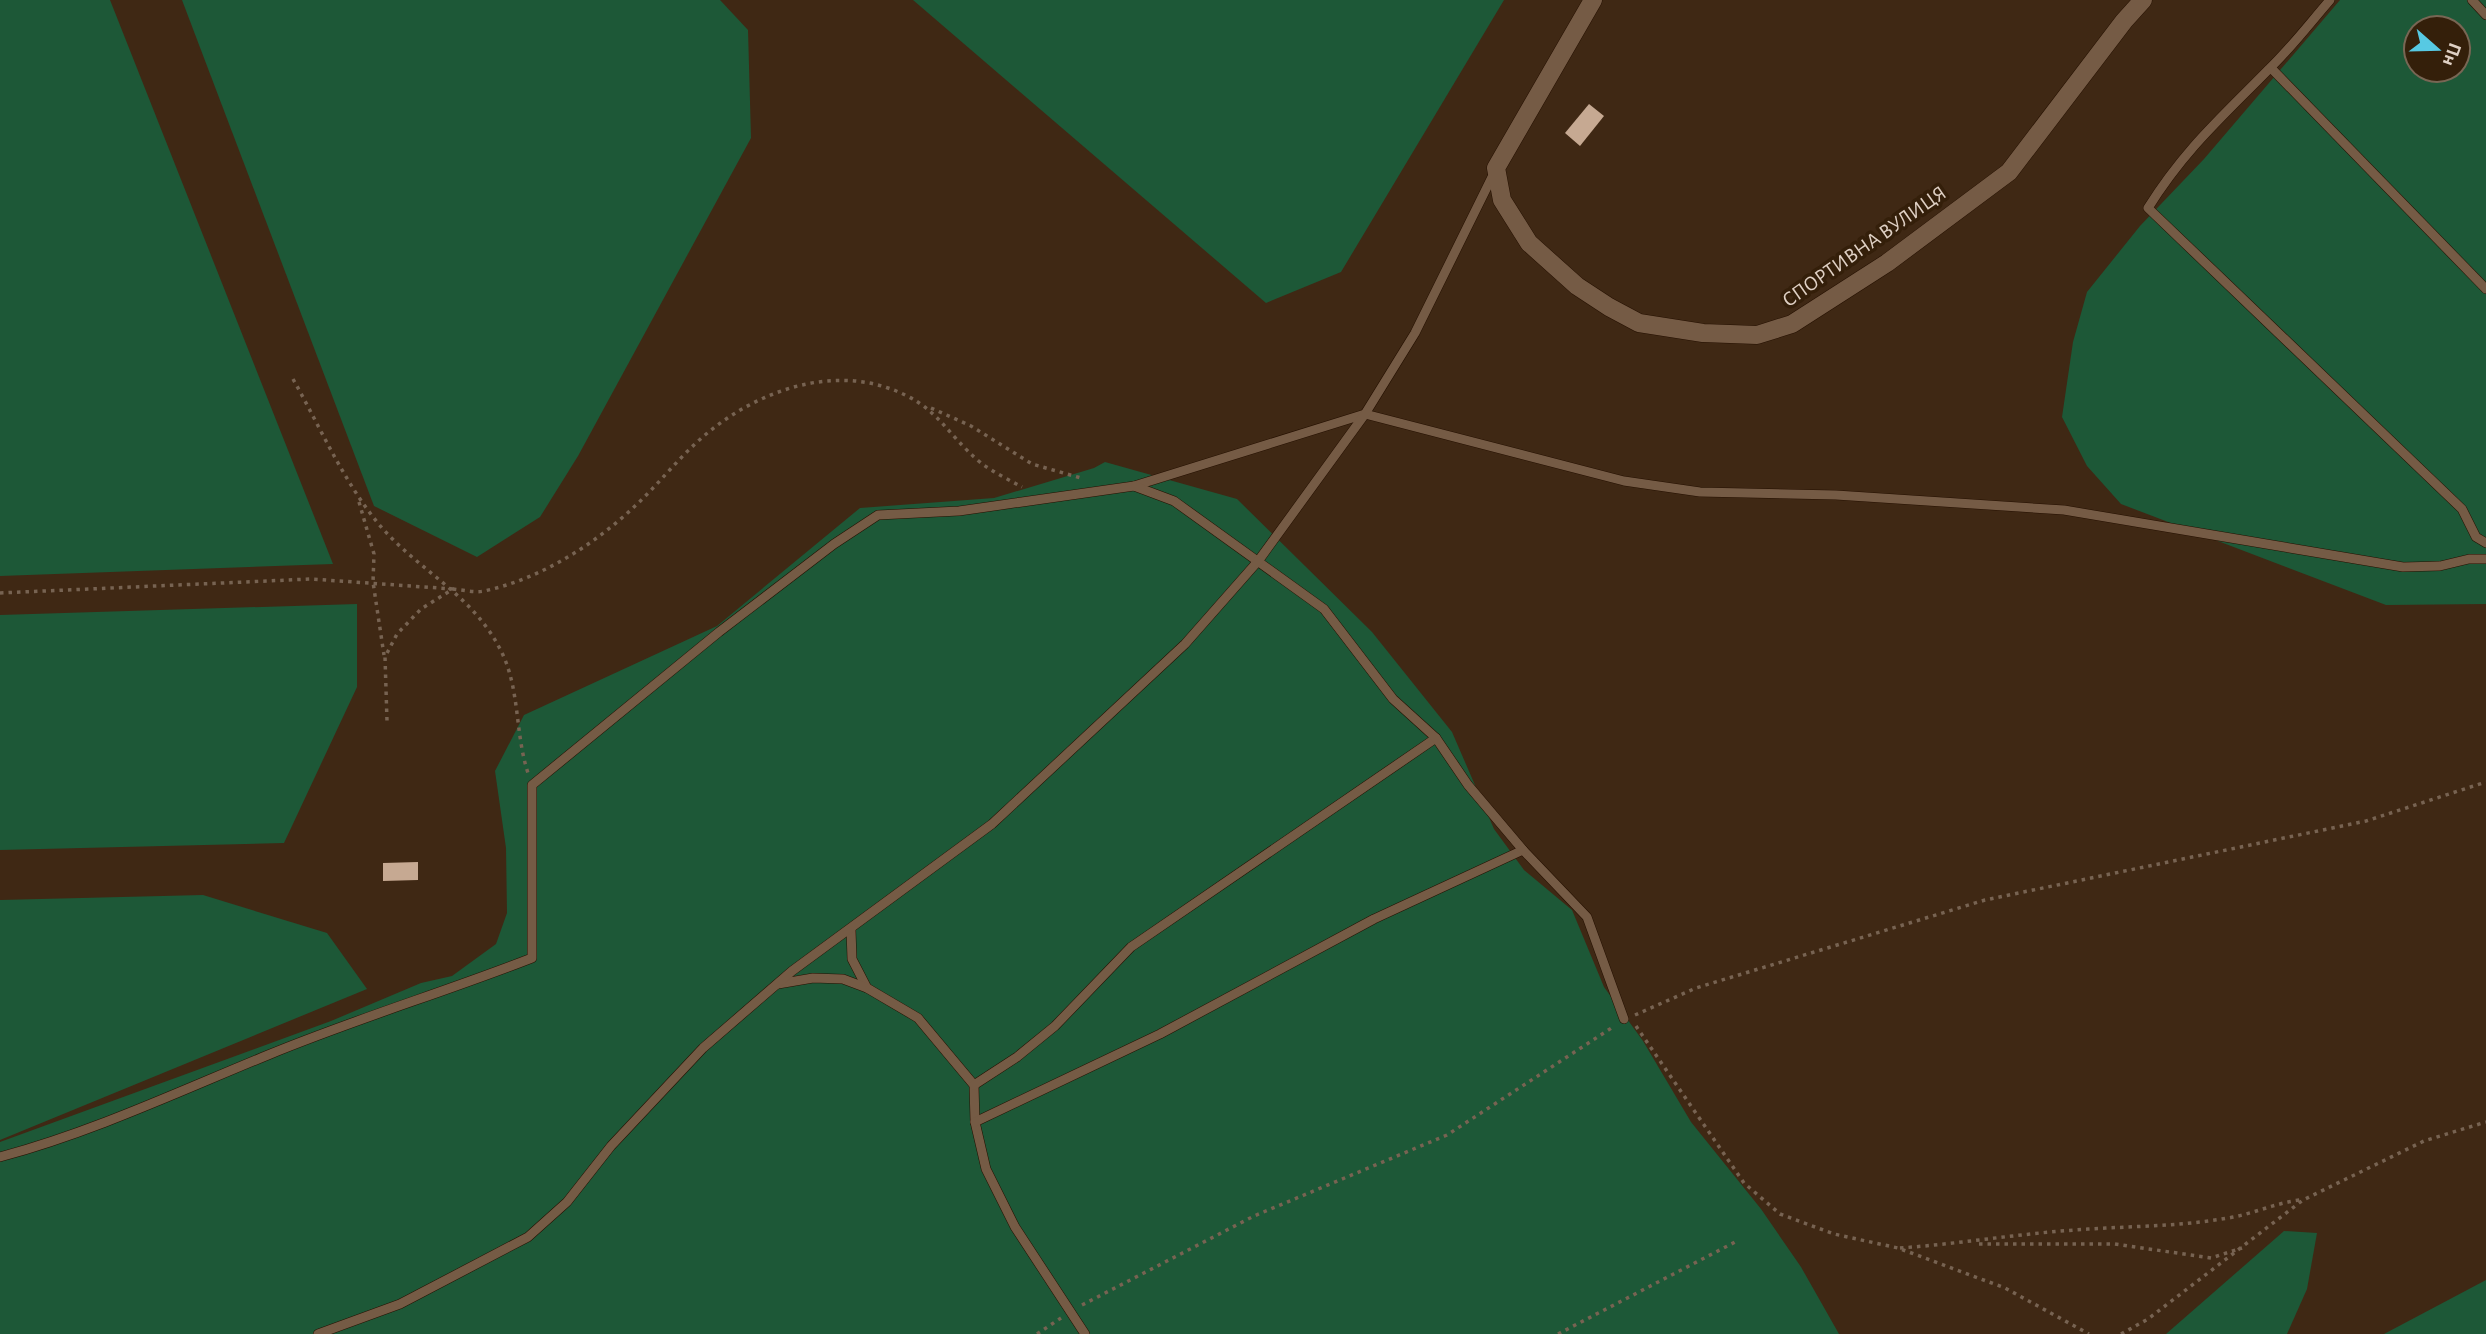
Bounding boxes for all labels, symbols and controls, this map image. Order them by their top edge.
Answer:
north arrow [2402,14,2472,84]
text: Пн [2439,40,2464,68]
street label: СПОРТИВНА ВУЛИЦЯ [1778,182,1950,311]

